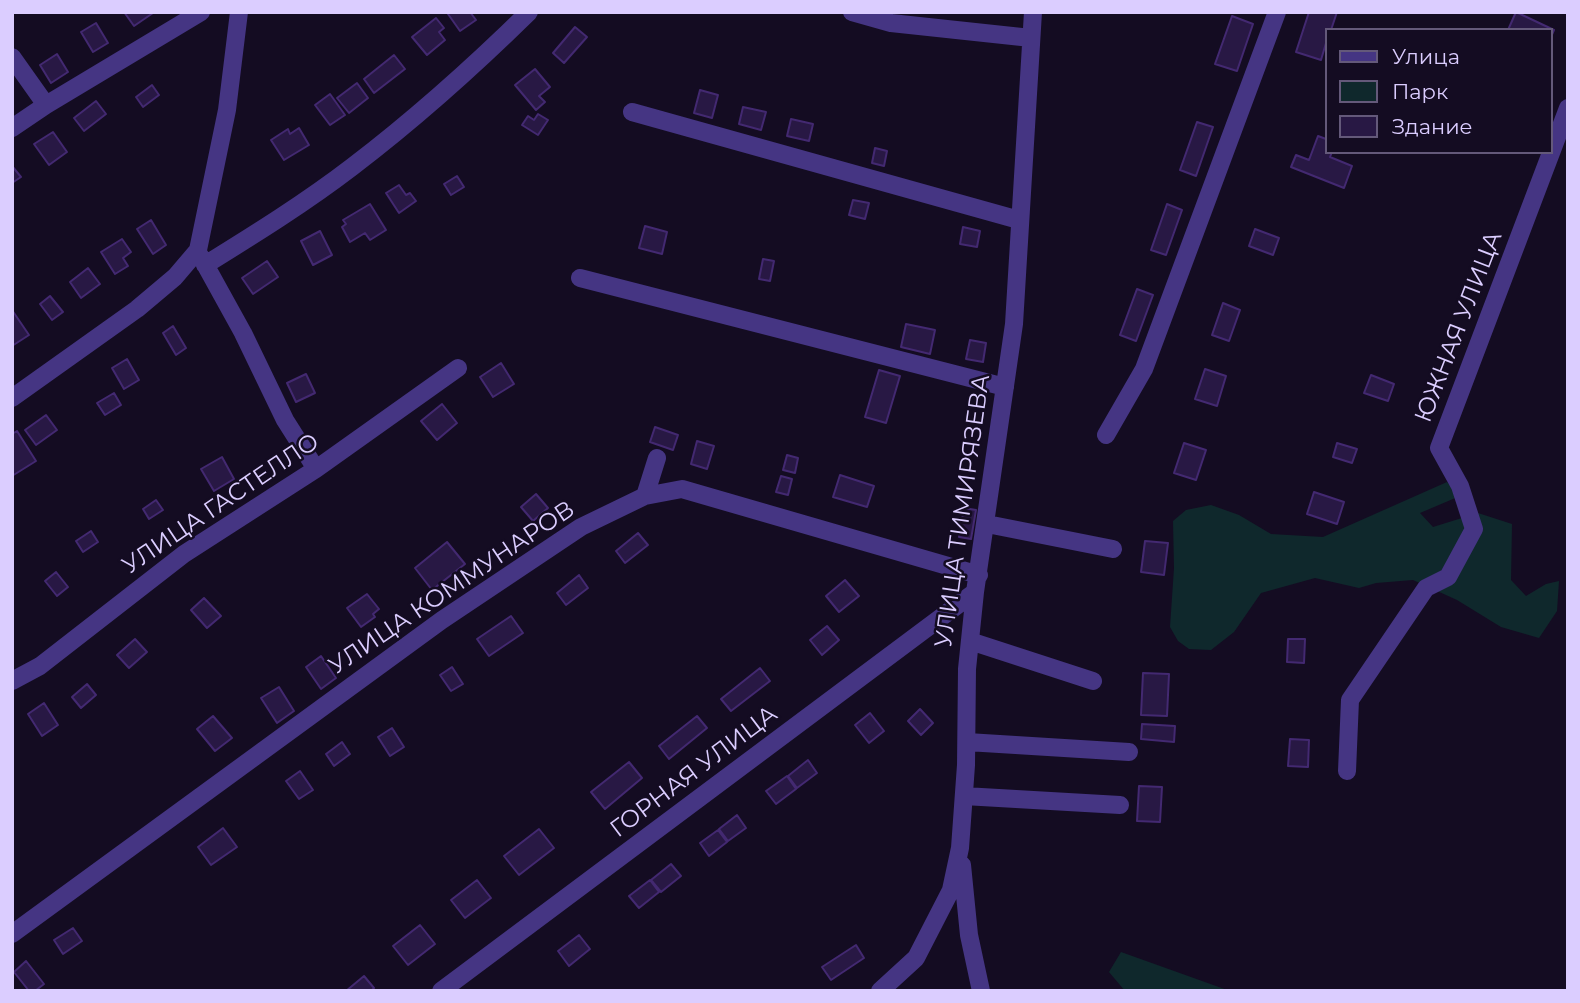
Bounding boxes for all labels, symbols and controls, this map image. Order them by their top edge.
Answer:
legend [1324,28,1552,154]
text: Улица [1392,44,1460,69]
text: Парк [1392,79,1448,104]
text: Здание [1392,114,1473,139]
street label: ЮЖНАЯ УЛИЦА [1409,227,1509,427]
street label: УЛИЦА ТИМИРЯЗЕВА [930,373,996,649]
street label: УЛИЦА ГАСТЕЛЛО [117,427,325,581]
street label: УЛИЦА КОММУНАРОВ [324,495,580,681]
street label: ГОРНАЯ УЛИЦА [605,700,783,844]

